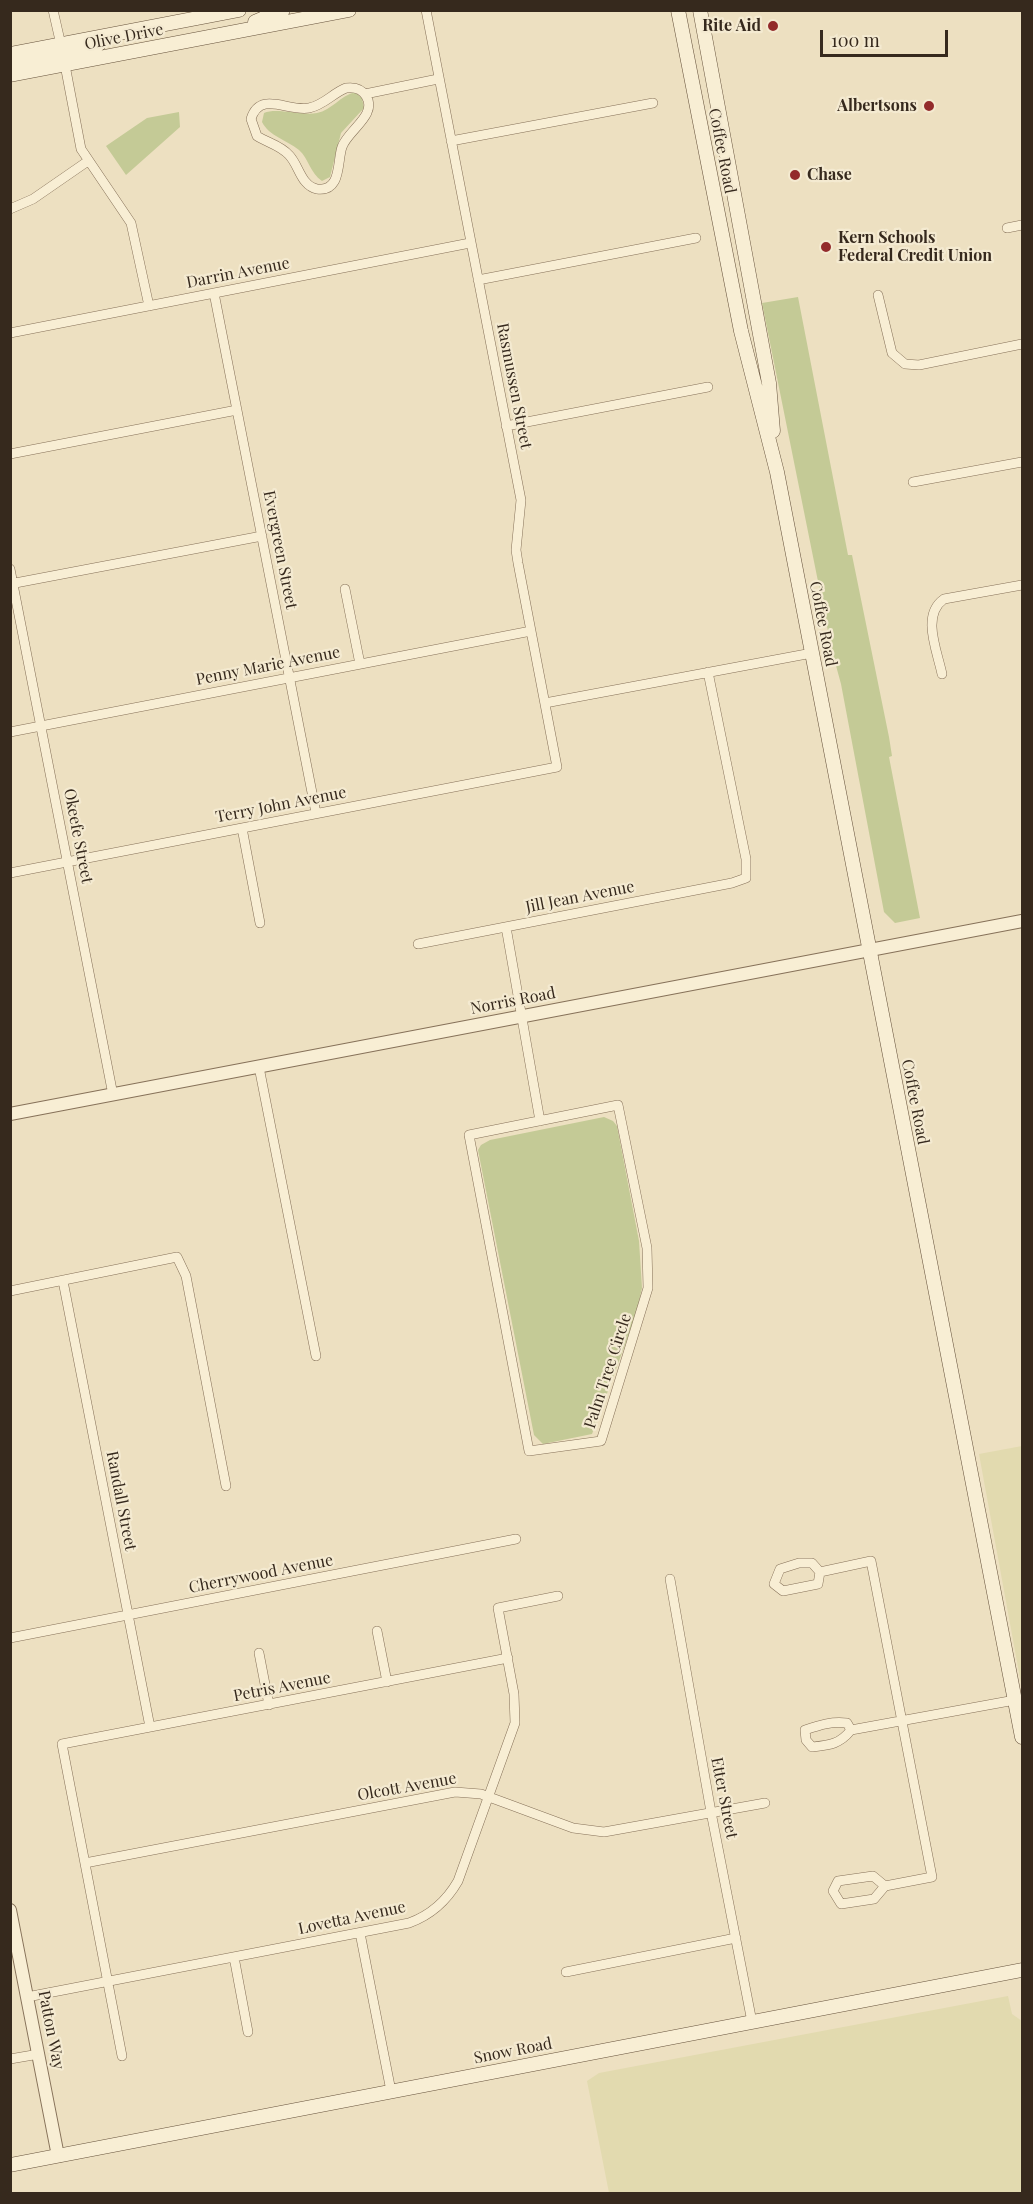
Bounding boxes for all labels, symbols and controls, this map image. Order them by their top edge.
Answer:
place label: Rite Aid [702,16,761,36]
scale bar [823,18,950,56]
marker: Rite Aid [766,19,780,33]
street label: Olive Drive [83,20,165,54]
text: 100 m [831,28,880,52]
place label: Albertsons [837,96,917,116]
marker: Albertsons [922,99,936,113]
street label: Coffee Road [704,107,740,195]
place label: Chase [807,165,852,185]
marker: Chase [788,168,802,182]
place label: Kern Schools Federal Credit Union [838,228,992,266]
marker: Kern Schools Federal Credit Union [819,240,833,254]
street label: Darrin Avenue [185,254,291,292]
street label: Rasmussen Street [492,321,536,451]
street label: Evergreen Street [259,489,301,611]
street label: Coffee Road [805,580,841,668]
street label: Penny Marie Avenue [194,643,342,689]
street label: Terry John Avenue [214,783,348,827]
street label: Okeefe Street [59,787,97,885]
street label: Jill Jean Avenue [524,877,636,917]
street label: Norris Road [469,983,557,1019]
street label: Coffee Road [897,1058,933,1146]
street label: Palm Tree Circle [580,1311,636,1431]
street label: Randall Street [102,1449,140,1553]
street label: Cherrywood Avenue [187,1551,335,1597]
street label: Petris Avenue [232,1668,332,1706]
street label: Etter Street [707,1756,741,1840]
street label: Olcott Avenue [356,1769,458,1805]
street label: Lovetta Avenue [297,1897,407,1939]
street label: Patton Way [34,1989,68,2071]
street label: Snow Road [472,2034,554,2068]

